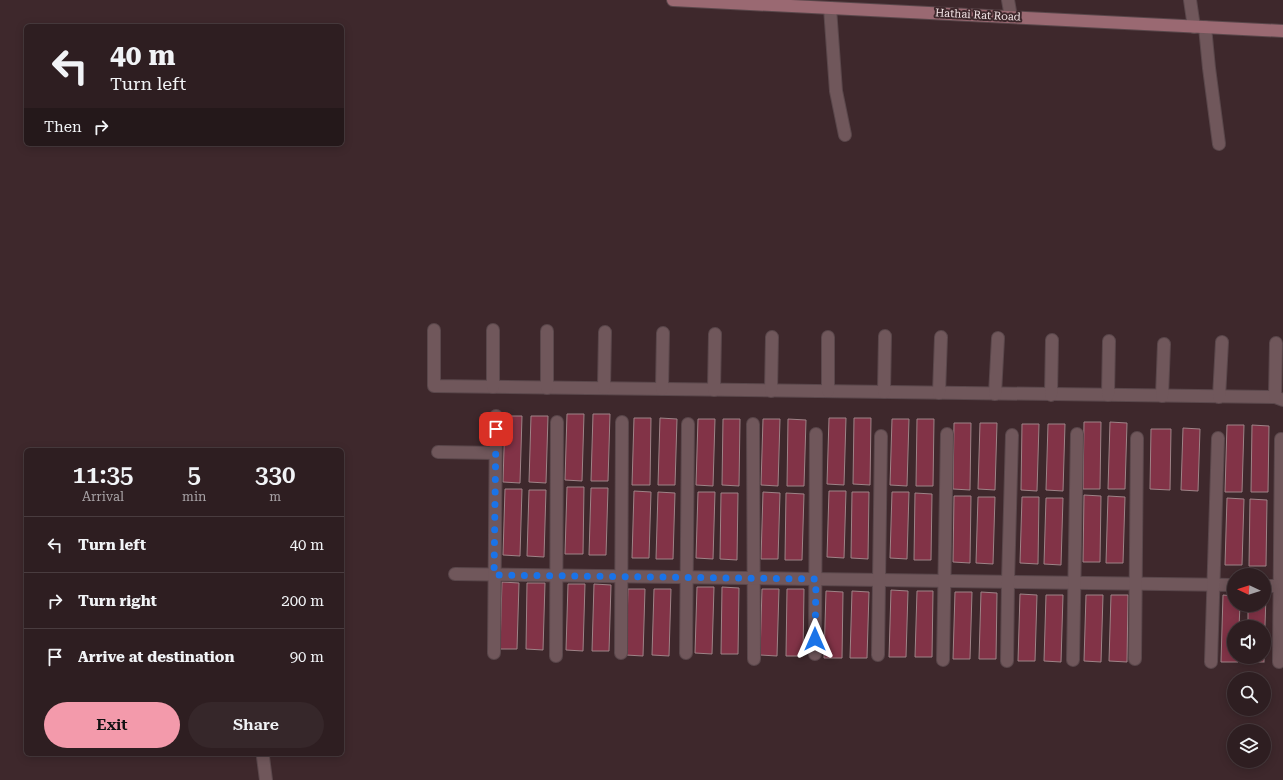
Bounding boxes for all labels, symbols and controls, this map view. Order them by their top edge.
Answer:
street label: Hathai Rat Road [935,6,1021,24]
text: 40 m [110,39,175,72]
icon: left [44,40,96,92]
text: Turn left [110,73,186,94]
icon: right [90,116,112,138]
text: Then [44,118,82,136]
pin [479,412,513,446]
icon: arrive [485,418,507,440]
text: 11:35 [73,461,133,489]
text: 5 [188,461,201,489]
text: 330 [255,461,295,489]
text: Arrival [82,489,124,504]
text: min [182,489,206,504]
text: m [269,489,281,504]
icon: left [44,534,66,556]
text: Turn left [78,536,146,554]
text: 40 m [290,536,324,554]
north arrow [1227,568,1271,612]
map controls [1227,568,1271,768]
icon: right [44,590,66,612]
text: Turn right [78,592,157,610]
text: 200 m [281,592,324,610]
position arrow [794,618,836,660]
button: sound [1227,620,1271,664]
icon: arrive [44,646,66,668]
text: Arrive at destination [78,648,234,666]
text: 90 m [290,648,324,666]
button: search [1227,672,1271,716]
button: Exit [44,702,180,748]
button: Share [188,702,324,748]
button: layers [1227,724,1271,768]

